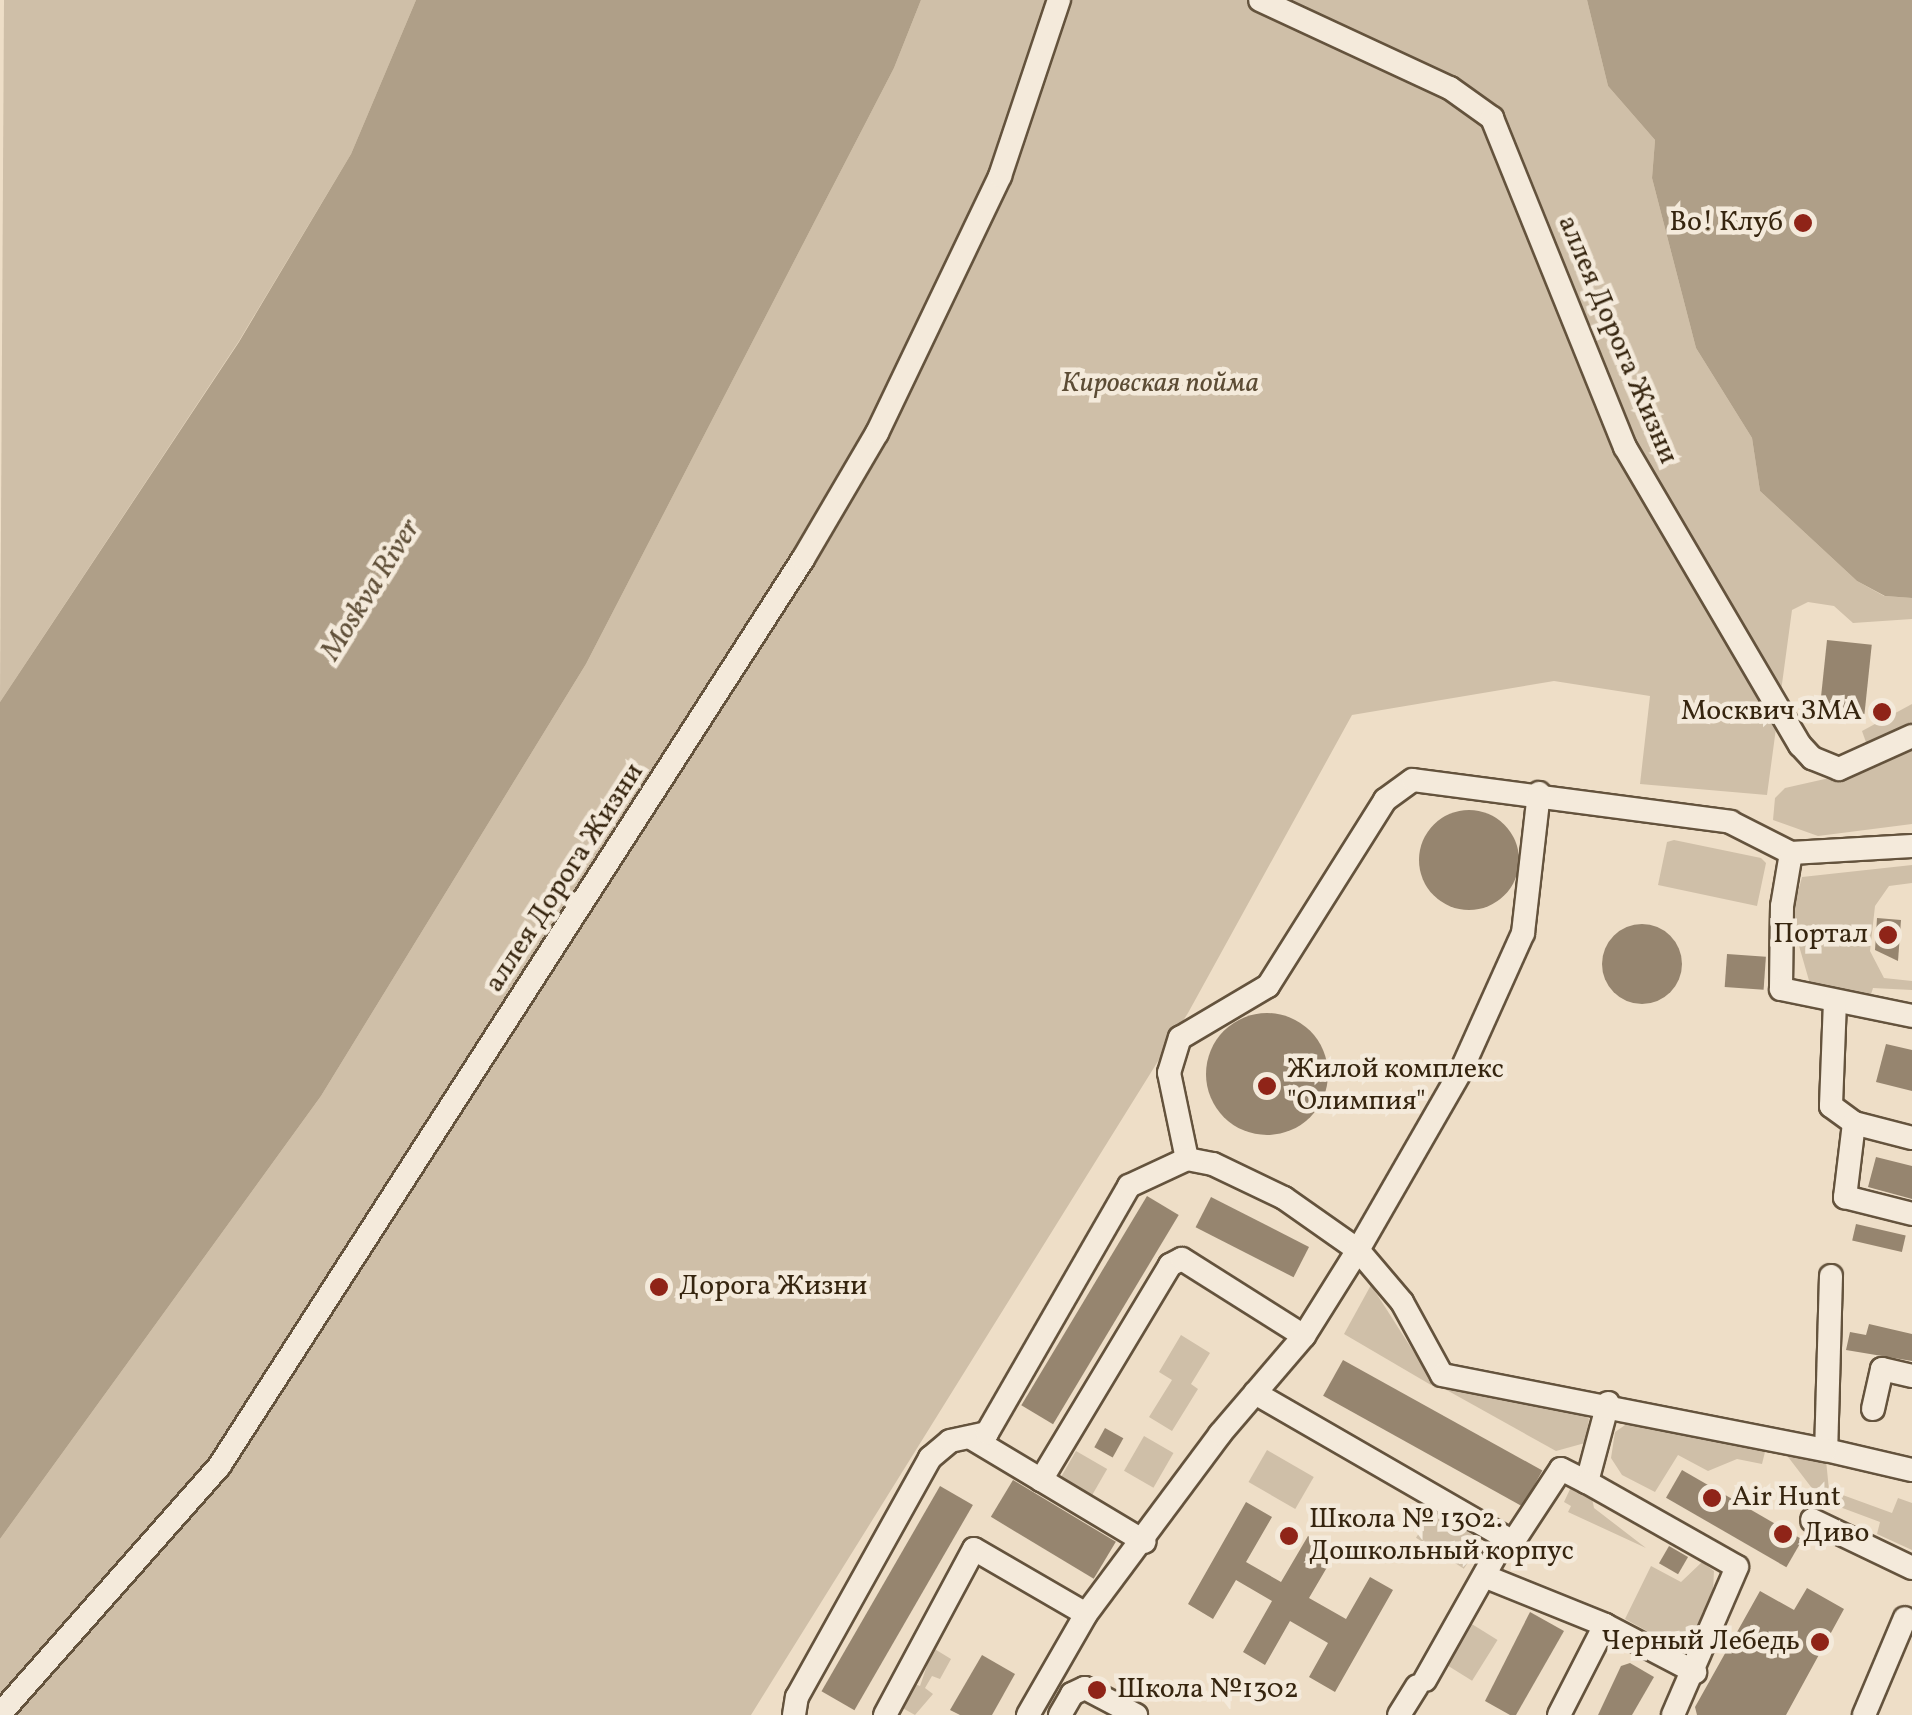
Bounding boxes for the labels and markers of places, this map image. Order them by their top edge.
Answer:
place label: Во! Клуб [1670,206,1783,240]
marker: Во! Клуб [1792,212,1814,234]
place label: Москвич ЗМА [1681,695,1862,729]
marker: Москвич ЗМА [1871,701,1893,723]
place label: Портал [1773,918,1868,952]
marker: Портал [1877,924,1899,946]
place label: Жилой комплекс "Олимпия" [1287,1053,1504,1119]
marker: Жилой комплекс "Олимпия" [1256,1075,1278,1097]
place label: Дорога Жизни [679,1270,867,1304]
marker: Дорога Жизни [648,1276,670,1298]
place label: Air Hunt [1732,1481,1841,1515]
marker: Air Hunt [1701,1487,1723,1509]
place label: Школа № 1302. Дошкольный корпус [1309,1503,1574,1569]
place label: Диво [1803,1517,1869,1551]
marker: Диво [1772,1523,1794,1545]
marker: Школа № 1302. Дошкольный корпус [1278,1525,1300,1547]
place label: Черный Лебедь [1601,1625,1800,1659]
marker: Черный Лебедь [1809,1631,1831,1653]
place label: Школа №1302 [1117,1673,1299,1707]
marker: Школа №1302 [1086,1679,1108,1701]

